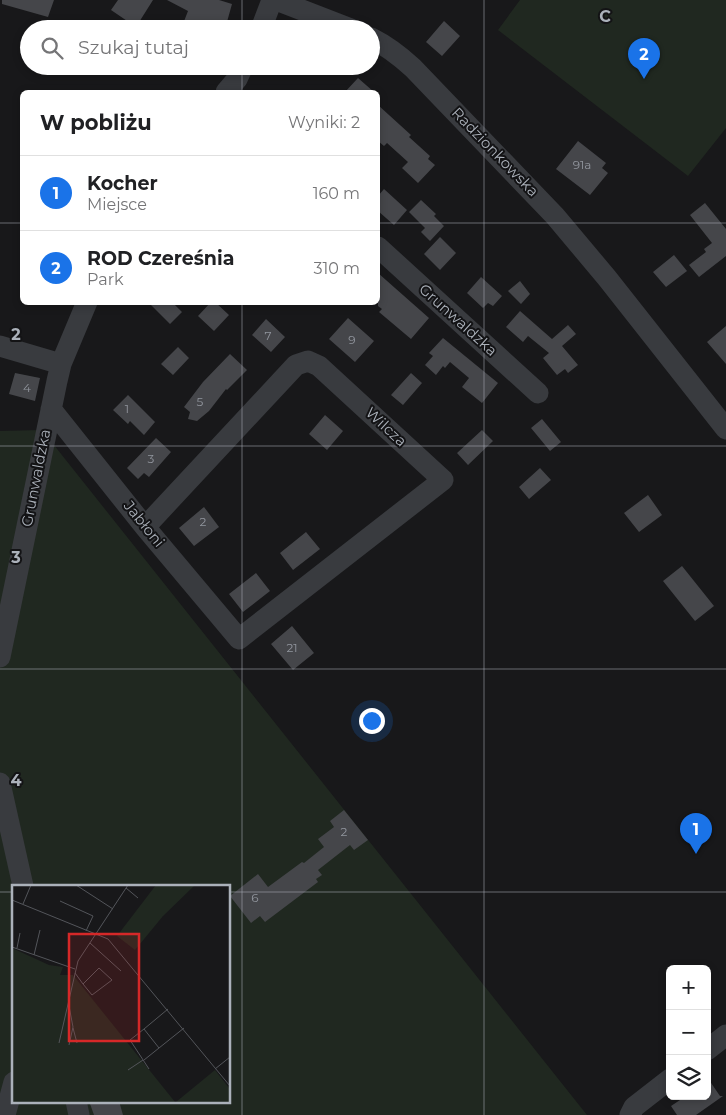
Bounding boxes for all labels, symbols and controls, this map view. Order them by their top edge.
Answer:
text: C [599,7,611,26]
search box [20,20,380,75]
icon: search [38,34,66,62]
text: Szukaj tutaj [78,36,189,59]
pin: 2 [628,38,660,79]
street label: Radzionkowska [448,103,543,200]
text: W pobliżu [40,110,152,135]
text: Wyniki: 2 [288,113,360,132]
house number: 91a [573,157,591,172]
text: Kocher [87,172,158,195]
text: 1 [53,184,59,203]
text: 160 m [313,184,360,203]
text: Miejsce [87,195,147,214]
text: ROD Czereśnia [87,247,234,270]
text: 2 [51,259,61,278]
text: 310 m [313,259,360,278]
text: Park [87,270,124,289]
street label: Grunwaldzka [415,279,501,360]
text: 2 [11,325,21,344]
house number: 7 [264,328,272,343]
house number: 9 [348,332,356,347]
house number: 4 [23,380,31,395]
house number: 5 [197,394,204,409]
house number: 1 [125,401,129,416]
street label: Wilcza [362,403,411,450]
street label: Grunwaldzka [17,428,54,528]
house number: 3 [148,451,155,466]
street label: Jabłoni [119,496,169,551]
house number: 2 [200,514,207,529]
text: 3 [10,548,21,567]
house number: 21 [286,640,298,655]
your location [359,708,385,734]
text: 4 [10,771,22,790]
pin: 1 [680,813,712,854]
house number: 2 [341,824,348,839]
inset map [12,885,230,1102]
house number: 6 [251,890,259,905]
map controls [666,965,711,1100]
button: + [666,965,711,1010]
button: − [666,1010,711,1055]
button: layers [666,1055,711,1100]

